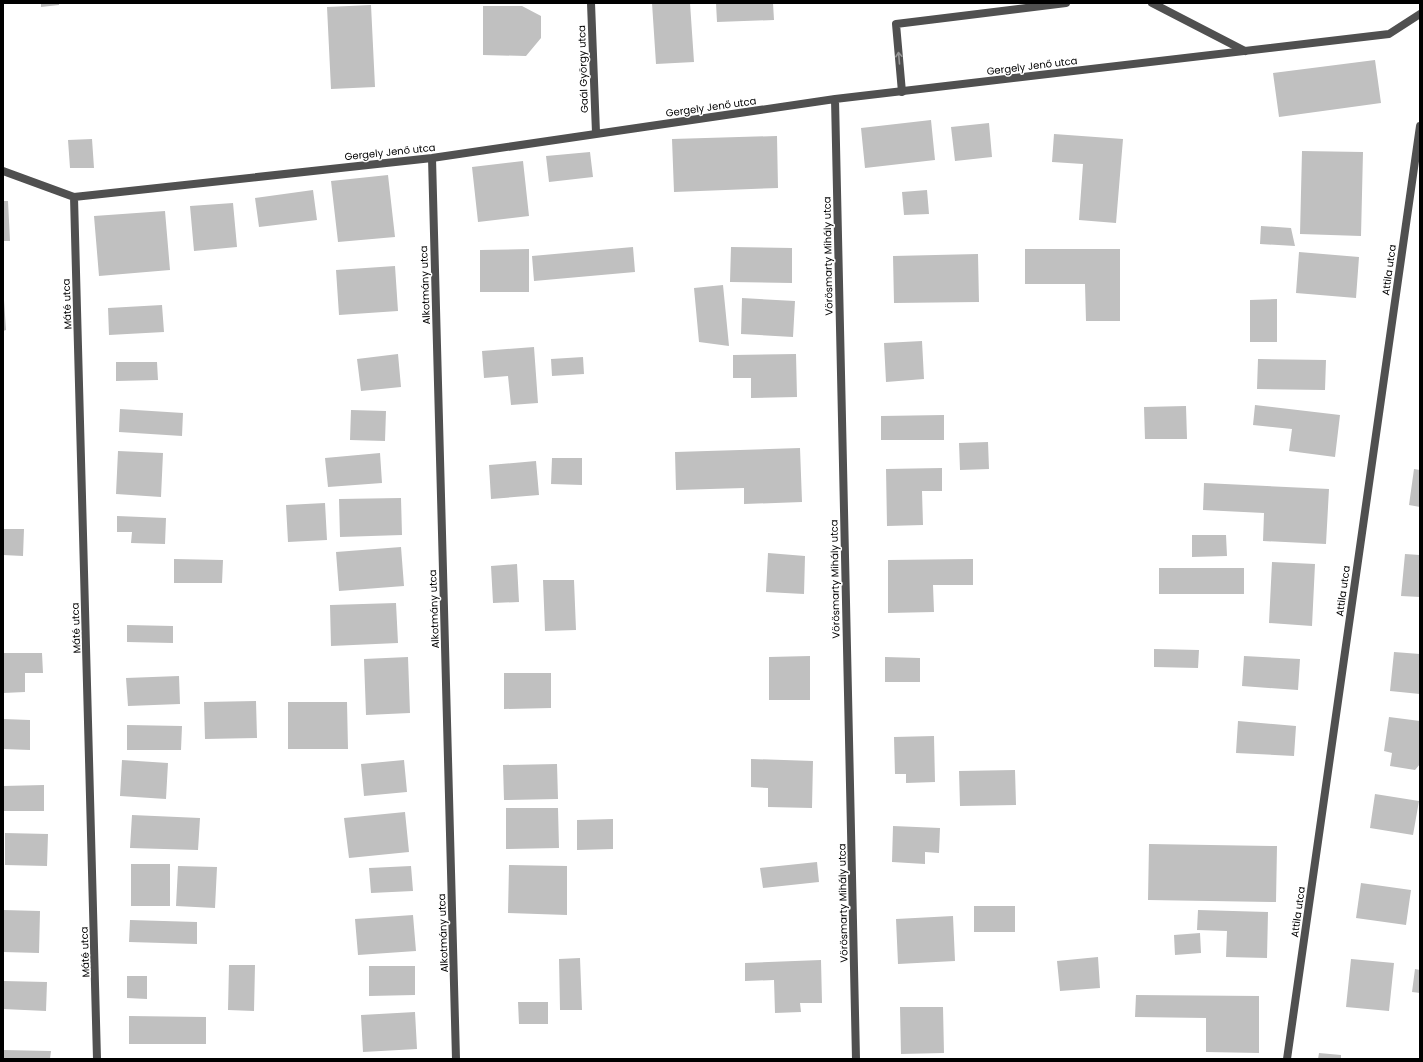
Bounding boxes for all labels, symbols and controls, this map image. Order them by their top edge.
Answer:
street label: Gaál György utca [574,25,592,113]
one-way arrow [895,52,903,65]
street label: Gergely Jenő utca [986,53,1078,79]
street label: Gergely Jenő utca [665,93,757,121]
street label: Gergely Jenő utca [344,140,436,164]
street label: Vörösmarty Mihály utca [819,196,837,316]
street label: Attila utca [1378,244,1400,296]
street label: Alkotmány utca [416,245,434,325]
street label: Máté utca [59,278,75,330]
street label: Vörösmarty Mihály utca [826,519,844,639]
street label: Attila utca [1332,565,1354,617]
street label: Alkotmány utca [425,569,443,649]
street label: Máté utca [68,602,84,654]
street label: Vörösmarty Mihály utca [834,843,852,963]
street label: Attila utca [1287,886,1309,938]
street label: Alkotmány utca [434,893,452,973]
street label: Máté utca [77,926,93,978]

